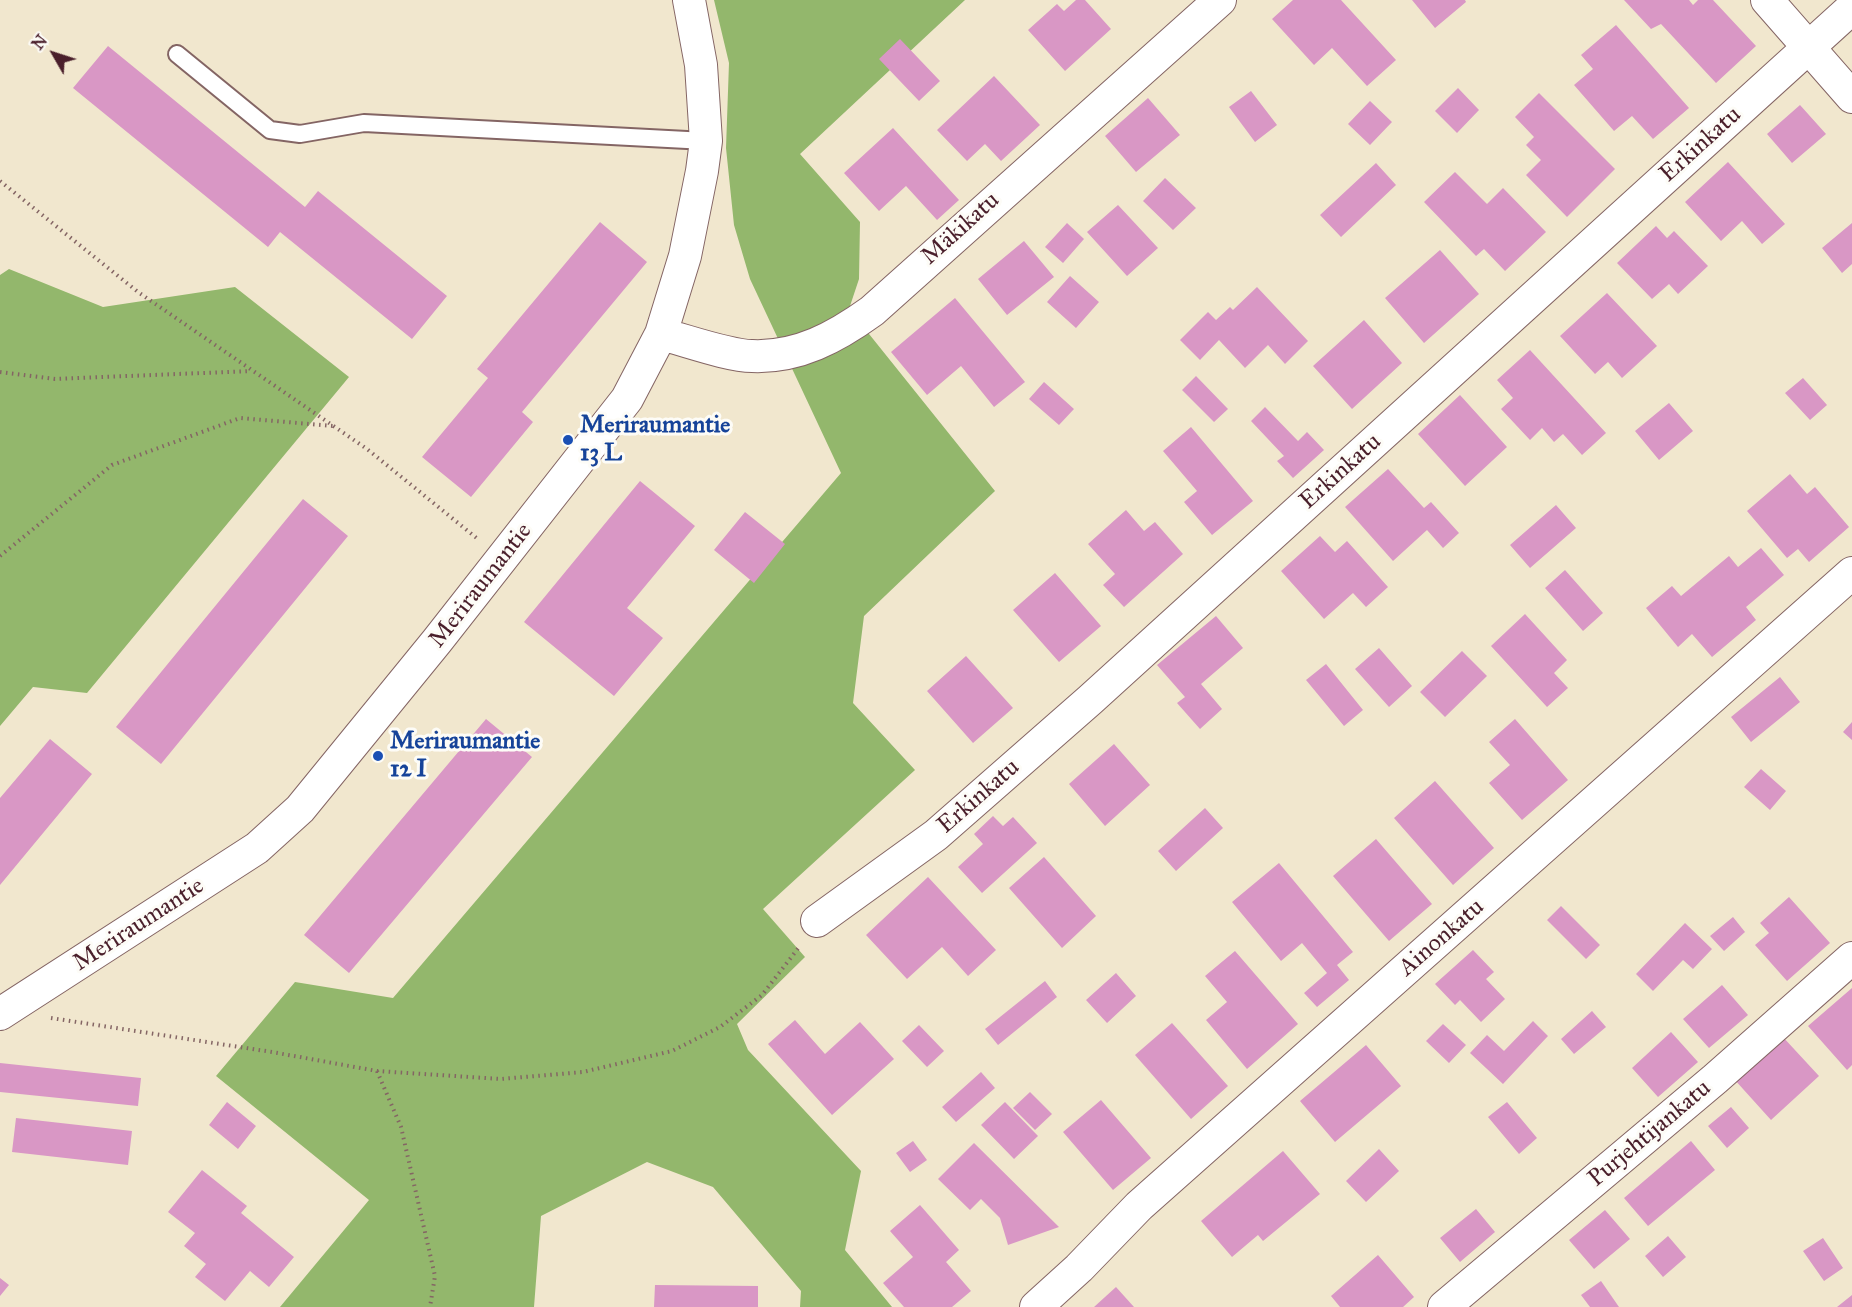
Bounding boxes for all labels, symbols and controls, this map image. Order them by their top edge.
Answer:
north arrow [24,24,84,84]
text: N [28,31,51,54]
street label: Erkinkatu [1654,101,1748,189]
street label: Mäkikatu [916,186,1006,272]
place label: Meriraumantie 13 L [580,412,730,468]
street label: Erkinkatu [1294,428,1388,516]
marker: Meriraumantie 13 L [561,433,575,447]
street label: Meriraumantie [423,518,539,654]
place label: Meriraumantie 12 I [390,728,540,784]
marker: Meriraumantie 12 I [371,749,385,763]
street label: Erkinkatu [932,754,1026,840]
street label: Meriraumantie [68,872,210,978]
street label: Ainonkatu [1393,893,1491,983]
street label: Purjehtijankatu [1583,1074,1717,1194]

